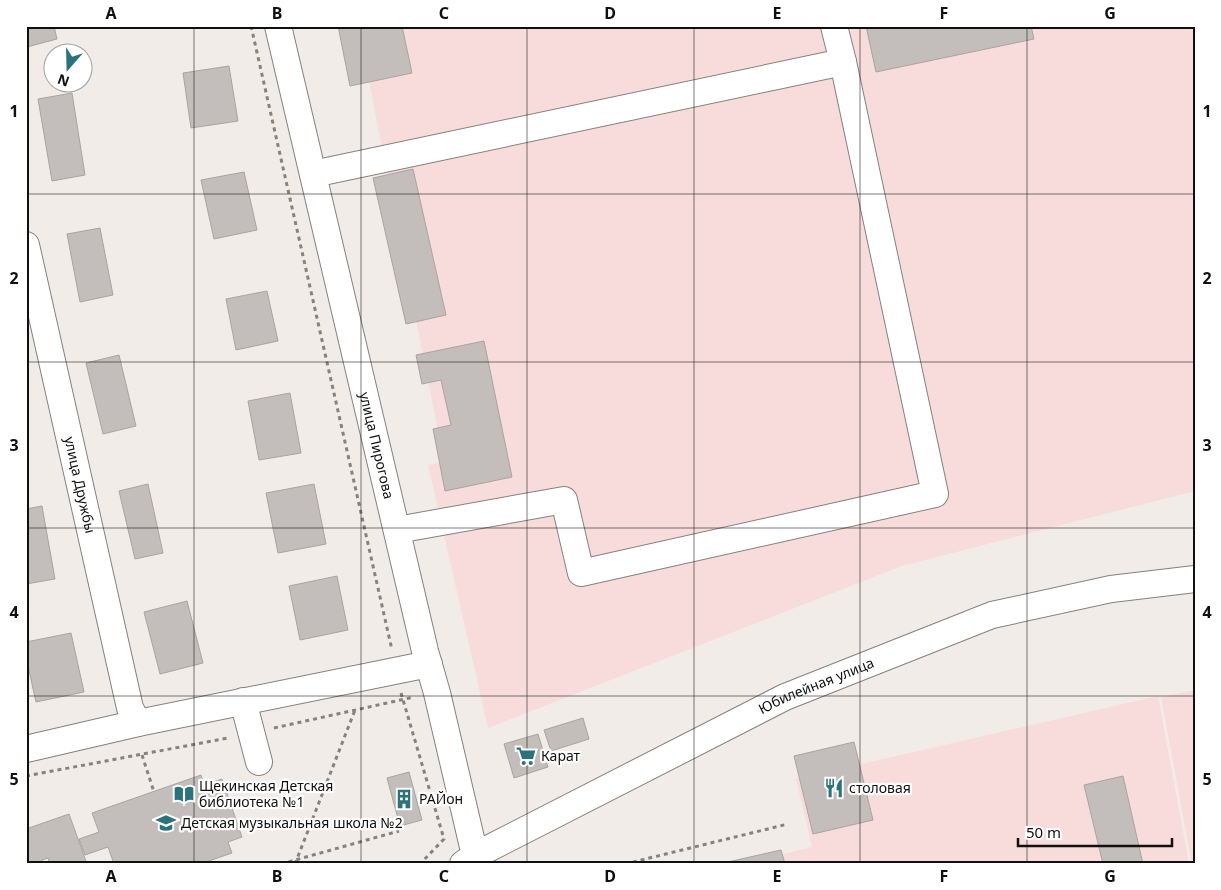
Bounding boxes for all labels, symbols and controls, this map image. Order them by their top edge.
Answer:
text: A [105,2,117,24]
text: B [272,2,282,24]
text: C [439,2,449,24]
text: D [604,2,616,24]
text: E [773,2,782,24]
text: F [940,2,948,24]
text: G [1104,2,1116,24]
north arrow [42,42,92,92]
text: N [55,70,72,92]
text: 1 [9,100,19,122]
text: 1 [1202,100,1212,122]
text: 2 [9,267,19,289]
text: 2 [1202,267,1212,289]
street label: улица Пирогова [355,390,399,501]
text: 3 [9,434,19,456]
text: 3 [1202,434,1212,456]
street label: улица Дружбы [60,435,100,535]
text: 4 [9,601,19,623]
text: 4 [1202,601,1212,623]
street label: Юбилейная улица [755,653,877,718]
supermarket icon: Карат [515,745,537,767]
place label: Карат [541,746,581,765]
text: 5 [9,768,19,790]
text: 5 [1202,768,1212,790]
place label: Щекинская Детская библиотека №1 [199,776,333,811]
restaurant icon: столовая [823,777,845,799]
place label: столовая [849,778,911,797]
library icon: Щекинская Детская библиотека №1 [173,783,195,805]
building icon: РАЙон [393,788,415,810]
place label: РАЙон [419,789,463,808]
school or university icon: Детская музыкальная школа №2 [155,812,177,834]
place label: Детская музыкальная школа №2 [181,813,403,832]
scale bar [1018,815,1172,847]
text: 50 m [1026,822,1061,842]
text: A [105,865,117,887]
text: B [272,865,282,887]
text: C [439,865,449,887]
text: D [604,865,616,887]
text: E [773,865,782,887]
text: F [940,865,948,887]
text: G [1104,865,1116,887]

